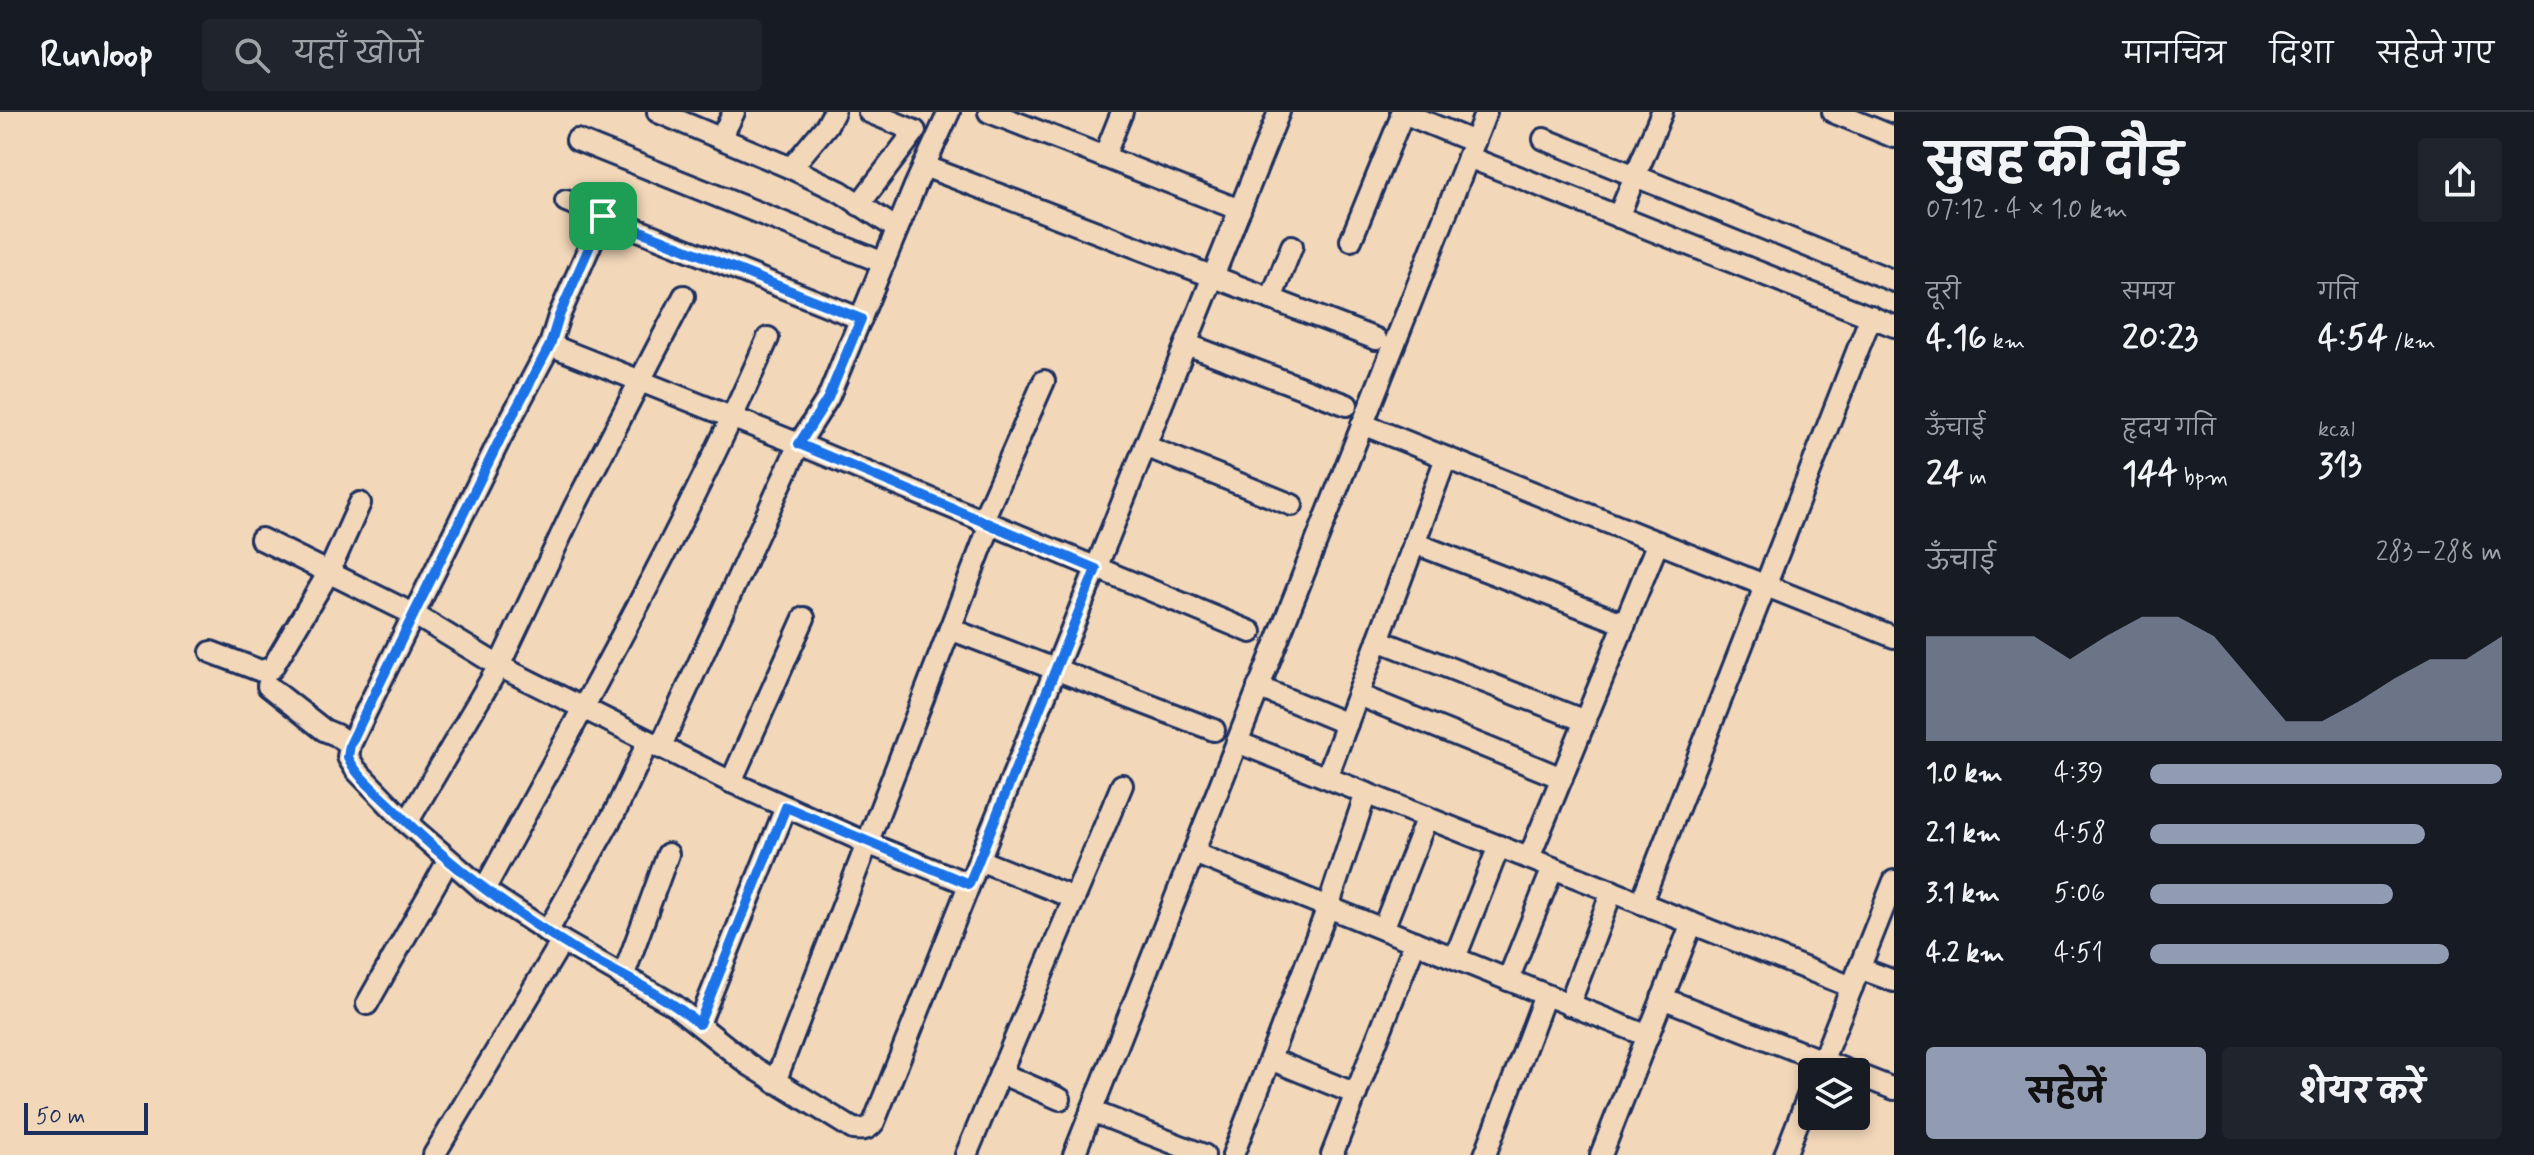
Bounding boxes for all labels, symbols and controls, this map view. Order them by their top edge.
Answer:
search box [202,19,762,91]
text: Runloop [40,31,154,80]
icon: search [230,33,274,77]
text: यहाँ खोजें [294,35,423,74]
text: मानचित्र [2123,37,2226,74]
text: दिशा [2270,37,2333,74]
text: सहेजे गए [2377,37,2494,74]
text: सुबह की दौड़ [1926,134,2183,192]
button: share [2418,138,2502,222]
pin [569,182,637,250]
text: 07:12 · 4 × 1.0 km [1926,193,2128,227]
icon: arrive [581,194,625,238]
text: दूरी [1926,279,1961,307]
text: समय [2122,279,2174,307]
text: गति [2318,279,2358,307]
text: 4.16 [1926,316,1987,361]
text: 20:23 [2122,316,2198,361]
text: 4:54 [2318,316,2388,361]
text: km [1987,328,2025,356]
text: /km [2388,328,2436,356]
text: ऊँचाई [1926,415,1985,443]
text: हृदय गति [2122,415,2216,443]
text: kcal [2318,416,2355,444]
text: 313 [2318,444,2362,489]
text: 24 [1926,452,1963,497]
text: 144 [2122,452,2178,497]
text: m [1963,464,1987,492]
text: bpm [2178,464,2228,492]
text: 283–288 m [2376,536,2502,570]
text: ऊँचाई [1926,545,1996,579]
text: 1.0 km [1926,757,2003,791]
text: 4:39 [2054,757,2103,791]
text: 2.1 km [1926,817,2001,851]
text: 4:58 [2054,817,2106,851]
text: 3.1 km [1926,877,2000,911]
text: 5:06 [2054,877,2105,911]
text: 4.2 km [1926,937,2004,971]
text: 4:51 [2054,937,2103,971]
button: सहेजें [1926,1047,2206,1139]
button: शेयर करें [2222,1047,2502,1139]
map controls [1798,1058,1870,1130]
button: layers [1798,1058,1870,1130]
scale bar [24,1099,148,1135]
text: 50 m [36,1103,85,1131]

